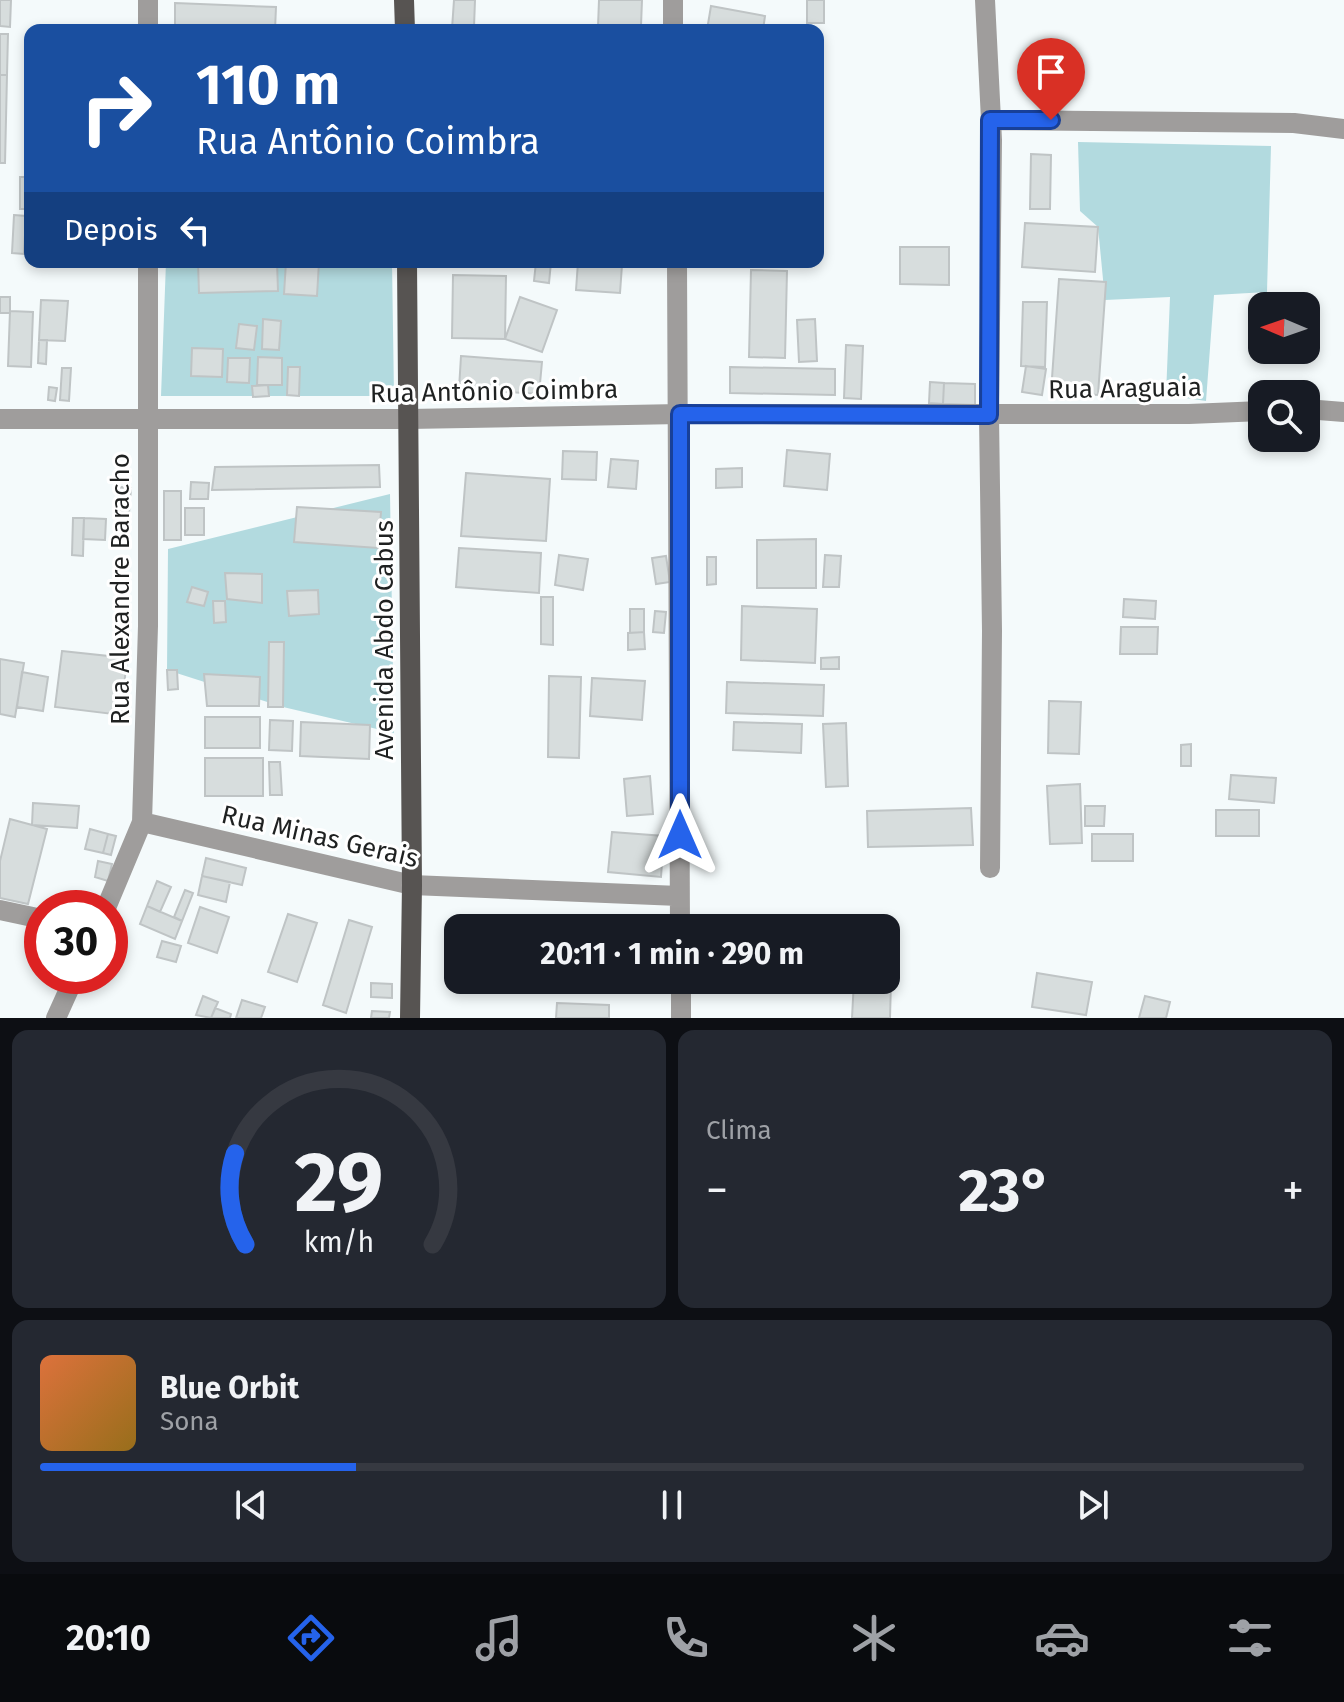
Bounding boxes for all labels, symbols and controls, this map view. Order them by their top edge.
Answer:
pin [1017,38,1085,120]
icon: arrive [1029,50,1073,94]
text: 110 m [196,52,340,119]
icon: right [64,56,168,160]
text: Rua Antônio Coimbra [196,120,540,164]
icon: left [173,208,217,252]
text: Depois [64,212,157,248]
north arrow [1248,292,1320,364]
map controls [1248,292,1320,452]
street label: Rua Araguaia [1048,372,1202,405]
street label: Rua Antônio Coimbra [370,374,618,409]
button: search [1248,380,1320,452]
street label: Rua Alexandre Baracho [105,453,136,725]
street label: Avenida Abdo Cabus [369,520,400,760]
position arrow [638,793,722,877]
street label: Rua Minas Gerais [219,799,421,874]
speed limit sign: 30 [24,890,128,994]
text: 20:11 · 1 min · 290 m [540,936,804,972]
text: Clima [706,1115,772,1146]
text: 29 [295,1133,383,1233]
text: 23° [958,1155,1052,1227]
text: − [706,1164,728,1217]
text: + [1282,1164,1304,1217]
text: km/h [304,1225,374,1260]
text: Blue Orbit [160,1370,299,1406]
text: Sona [160,1406,219,1437]
icon: previous [229,1483,273,1527]
icon: pause [650,1483,694,1527]
icon: next [1071,1483,1115,1527]
icon: directions [283,1610,339,1666]
icon: music [471,1610,527,1666]
icon: phone [658,1610,714,1666]
icon: climate [846,1610,902,1666]
icon: car [1034,1610,1090,1666]
icon: filters [1222,1610,1278,1666]
text: 20:10 [66,1616,151,1660]

